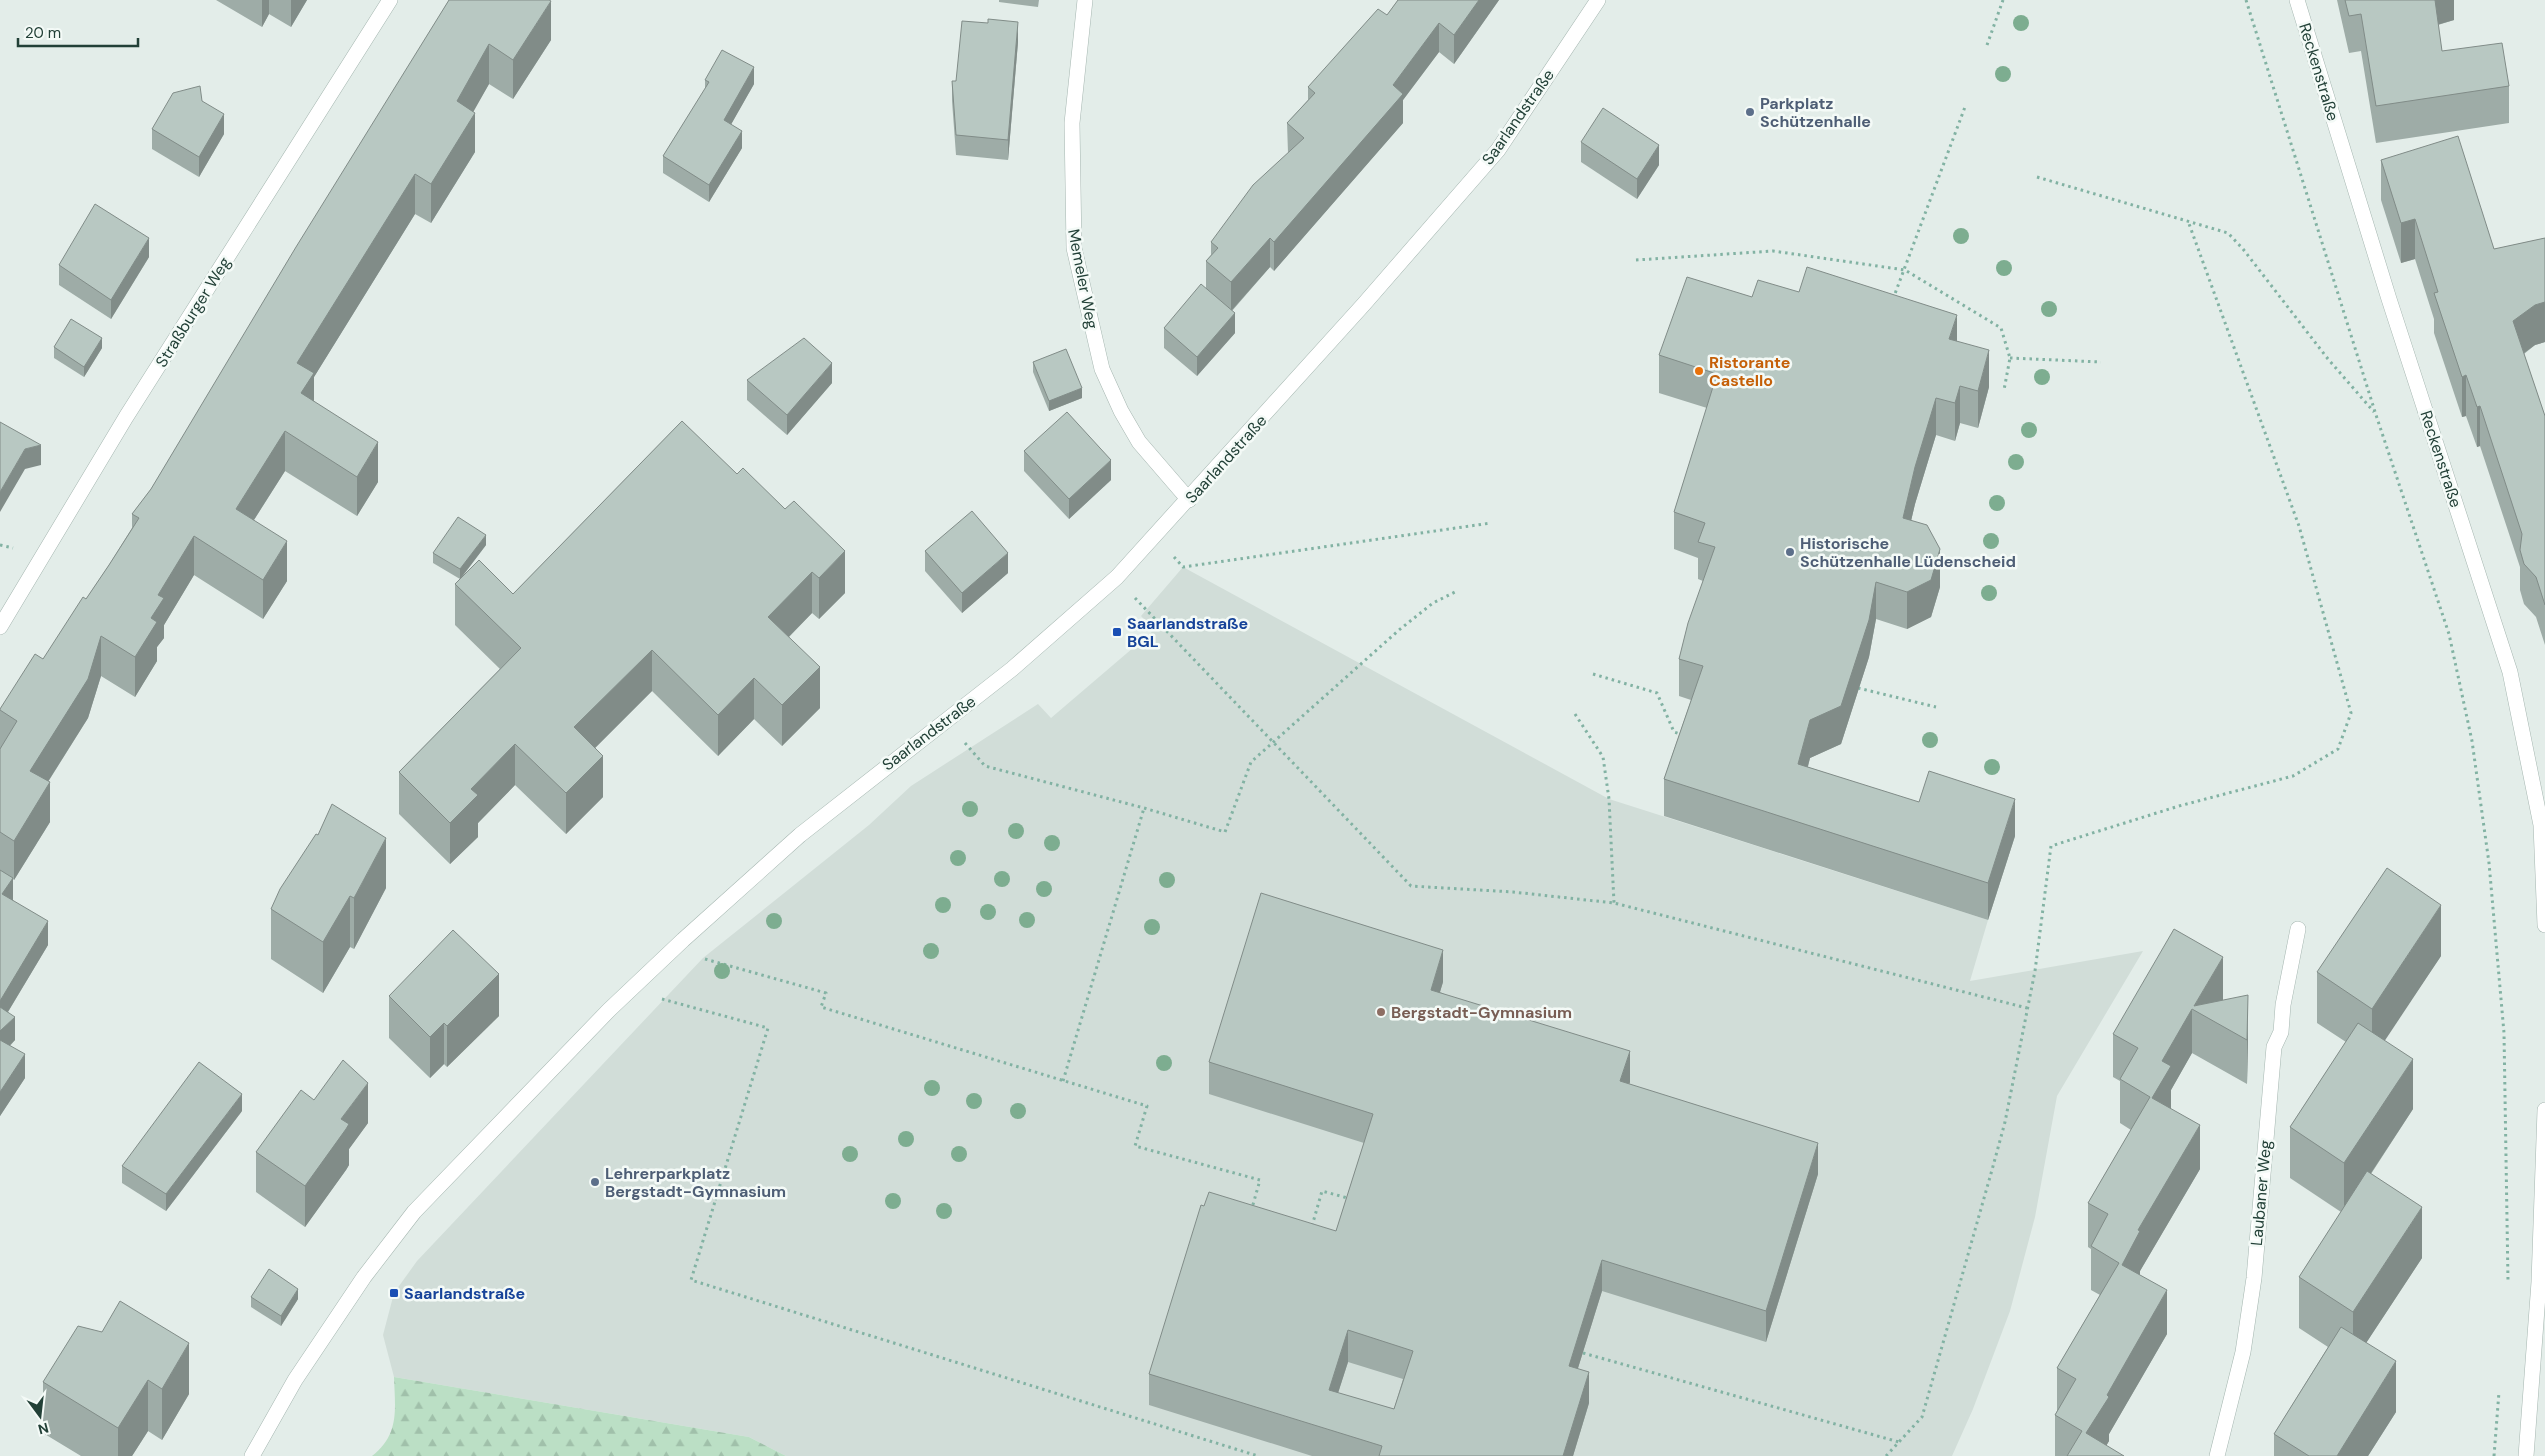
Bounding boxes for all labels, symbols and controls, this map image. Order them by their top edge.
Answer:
scale bar [18,15,138,47]
street label: Reckenstraße [2294,21,2344,123]
text: 20 m [25,23,61,43]
street label: Saarlandstraße [1477,65,1559,169]
place label: Parkplatz Schützenhalle [1760,93,1871,132]
marker: Parkplatz Schützenhalle [1744,106,1756,118]
street label: Memeler Weg [1063,227,1103,331]
street label: Straßburger Weg [151,253,235,371]
place label: Ristorante Castello [1709,352,1790,391]
marker: Ristorante Castello [1693,365,1705,377]
street label: Reckenstraße [2415,408,2467,510]
street label: Saarlandstraße [1181,410,1271,508]
place label: Historische Schützenhalle Lüdenscheid [1800,533,2016,572]
marker: Historische Schützenhalle Lüdenscheid [1784,546,1796,558]
place label: Saarlandstraße BGL [1127,613,1248,652]
marker: Saarlandstraße BGL [1111,626,1123,638]
street label: Saarlandstraße [878,691,980,775]
place label: Bergstadt-Gymnasium [1391,1002,1572,1023]
marker: Bergstadt-Gymnasium [1375,1006,1387,1018]
street label: Laubaner Weg [2246,1139,2276,1247]
place label: Lehrerparkplatz Bergstadt-Gymnasium [605,1163,786,1202]
marker: Lehrerparkplatz Bergstadt-Gymnasium [589,1176,601,1188]
place label: Saarlandstraße [404,1283,525,1304]
marker: Saarlandstraße [388,1287,400,1299]
north arrow [15,1391,65,1441]
text: N [36,1419,51,1439]

